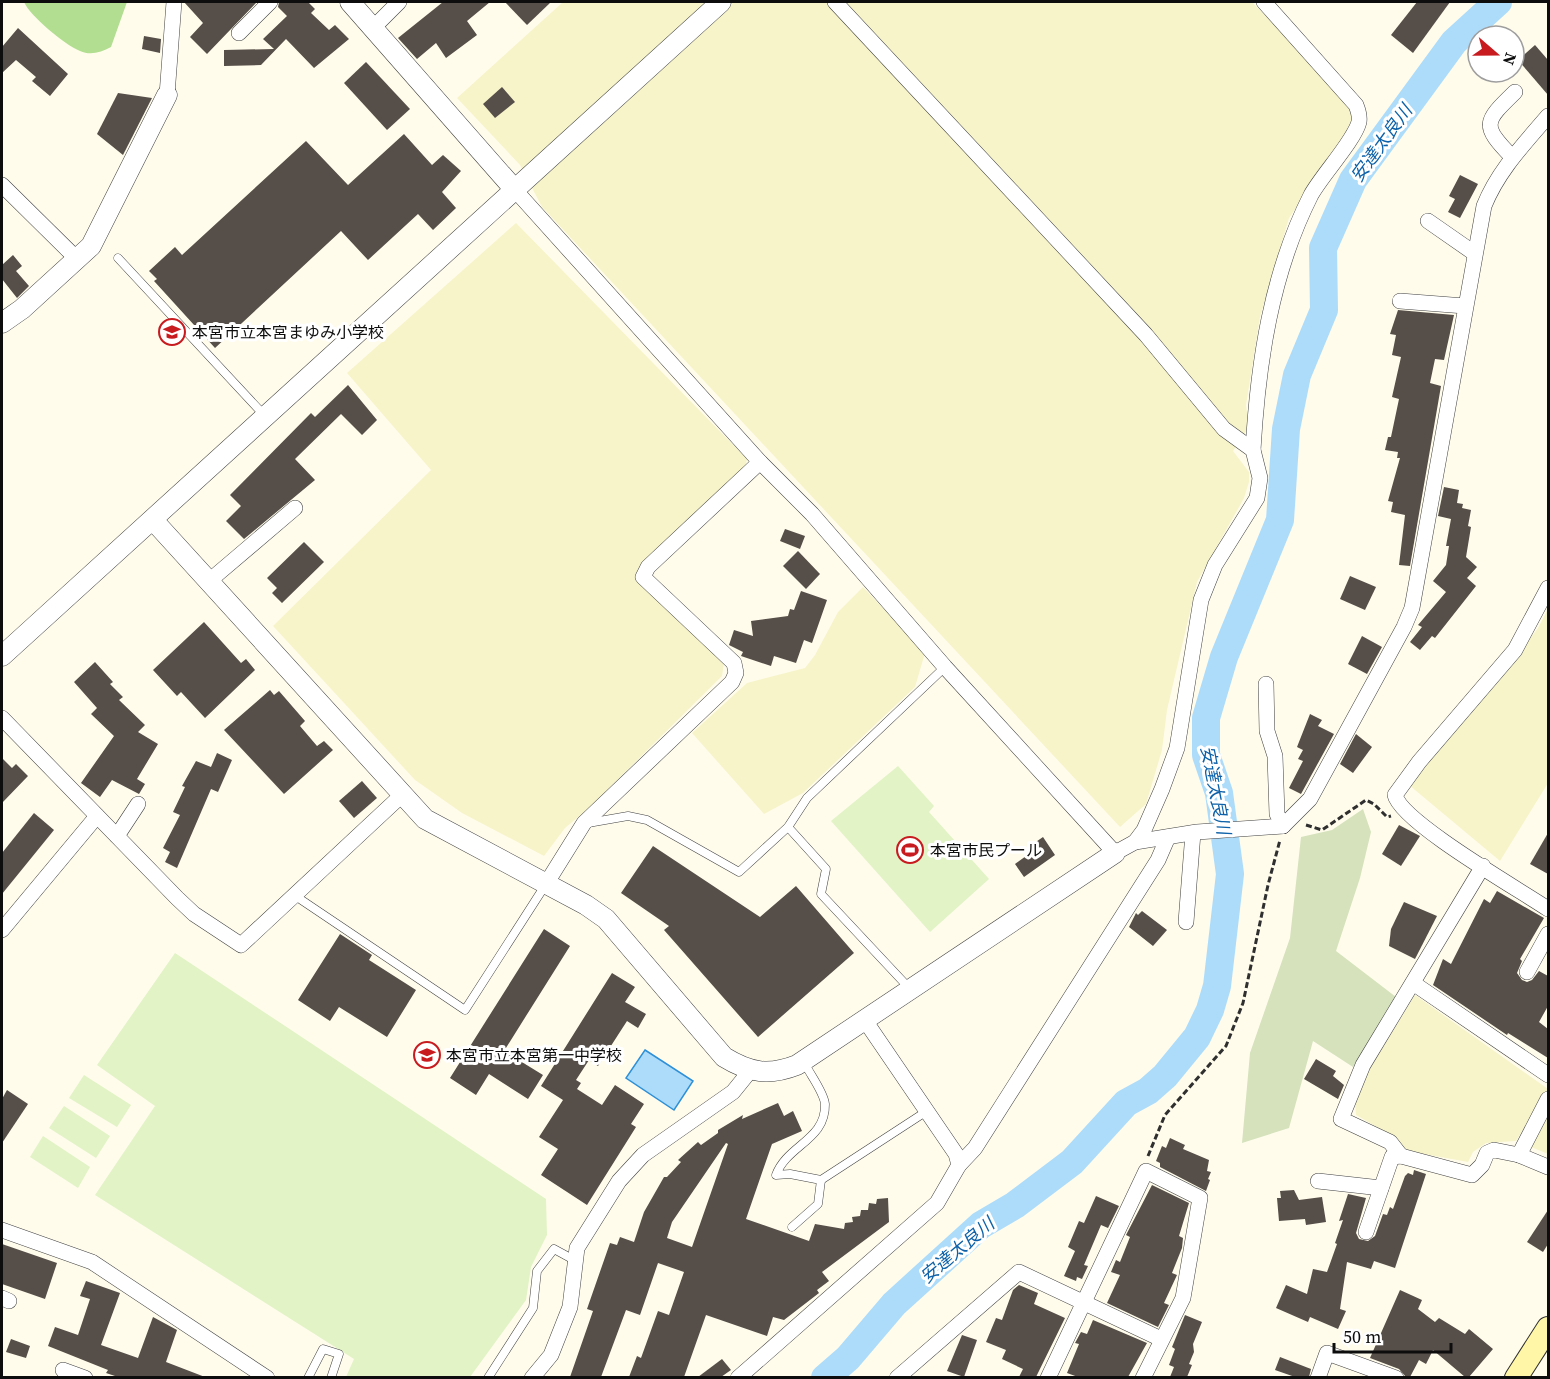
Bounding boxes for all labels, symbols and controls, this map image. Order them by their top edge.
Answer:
north arrow [1466,24,1526,84]
text: N [1498,50,1522,69]
water label: 安達太良川 [1344,98,1419,187]
school or university icon: 本宮市立本宮まゆみ小学校 [157,317,187,347]
place label: 本宮市立本宮まゆみ小学校 [192,321,384,343]
water label: 安達太良川 [1195,743,1237,839]
sports icon: 本宮市民プール [895,835,925,865]
place label: 本宮市民プール [930,839,1042,861]
school or university icon: 本宮市立本宮第一中学校 [412,1040,442,1070]
place label: 本宮市立本宮第一中学校 [446,1044,622,1066]
water label: 安達太良川 [914,1210,1001,1289]
scale bar [1334,1316,1451,1354]
text: 50 m [1343,1324,1381,1349]

